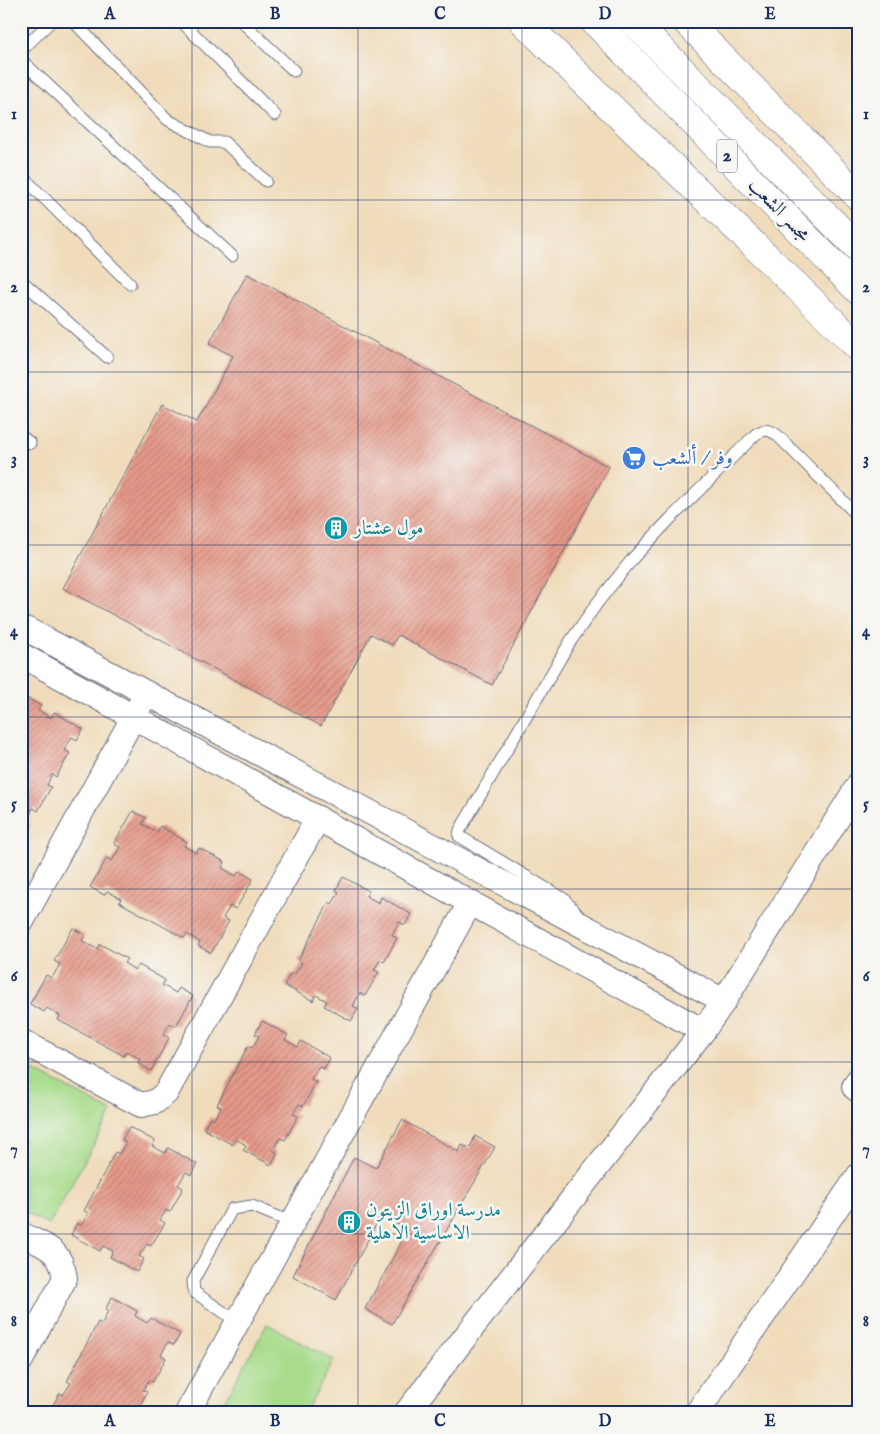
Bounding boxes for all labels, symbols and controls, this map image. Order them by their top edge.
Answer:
text: A [104,5,117,25]
text: B [270,5,281,25]
text: C [434,5,446,25]
text: D [599,5,612,25]
text: E [764,5,776,25]
text: 1 [11,105,17,125]
text: 1 [863,105,869,125]
road number: 2 [717,140,737,172]
street label: مجسر الشعب [742,173,816,247]
text: 2 [10,278,18,298]
text: 2 [862,278,870,298]
place label: وفر / ألشعب [652,443,733,471]
supermarket icon: وفر / ألشعب [621,445,647,471]
text: 3 [11,450,17,470]
text: 3 [863,450,869,470]
building icon: مول عشتار [323,515,349,541]
place label: مول عشتار [352,516,423,541]
text: 4 [10,622,19,642]
text: 4 [862,622,871,642]
text: 5 [11,795,17,815]
text: 5 [863,795,869,815]
text: 6 [11,967,19,987]
text: 6 [863,967,871,987]
text: 7 [10,1140,18,1160]
text: 7 [862,1140,870,1160]
place label: مدرسة اوراق الزيتون الاساسية الاهلية [366,1198,501,1246]
building icon: مدرسة اوراق الزيتون الاساسية الاهلية [336,1209,362,1235]
text: 8 [11,1312,17,1332]
text: 8 [863,1312,869,1332]
text: A [104,1412,117,1432]
text: B [270,1412,281,1432]
text: C [434,1412,446,1432]
text: D [599,1412,612,1432]
text: E [764,1412,776,1432]

